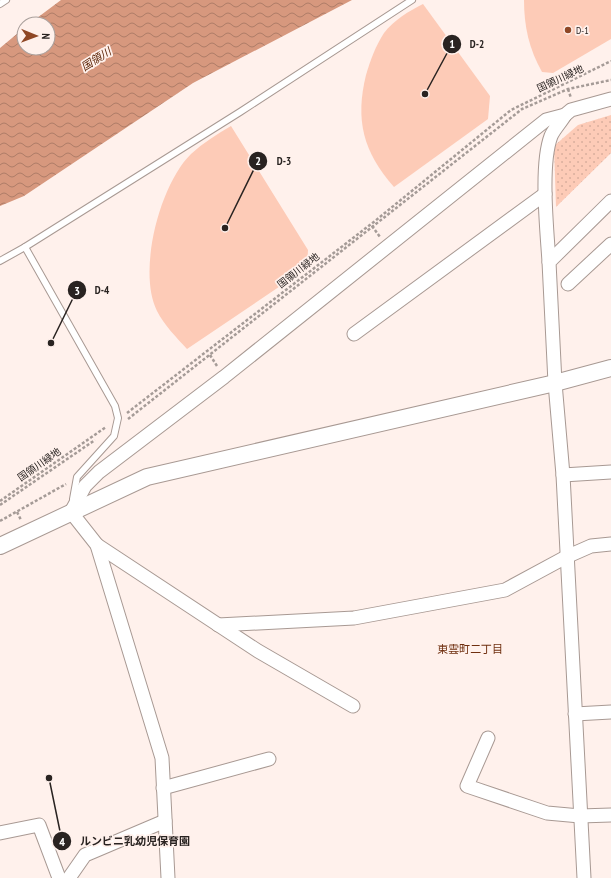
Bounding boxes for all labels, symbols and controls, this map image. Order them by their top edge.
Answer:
north arrow [16,16,56,56]
place label: D-1 [576,24,589,37]
marker: D-1 [563,25,573,35]
text: N [39,33,53,39]
callout: D-2 [442,33,493,56]
text: 1 [449,36,455,51]
text: D-2 [470,37,484,51]
water label: 国領川 [78,44,115,74]
street label: 国領川緑地 [535,62,587,95]
callout: D-3 [248,149,299,172]
text: 2 [255,153,261,168]
text: D-3 [277,154,291,168]
street label: 国領川緑地 [275,249,323,291]
callout: D-4 [67,279,117,302]
text: 3 [74,283,80,298]
text: D-4 [95,283,110,297]
street label: 国領川緑地 [15,444,64,484]
district label: 東雲町二丁目 [437,642,503,656]
callout: ルンビニ乳幼児保育園 [52,830,198,853]
text: 4 [59,834,65,849]
text: ルンビニ乳幼児保育園 [80,834,190,848]

